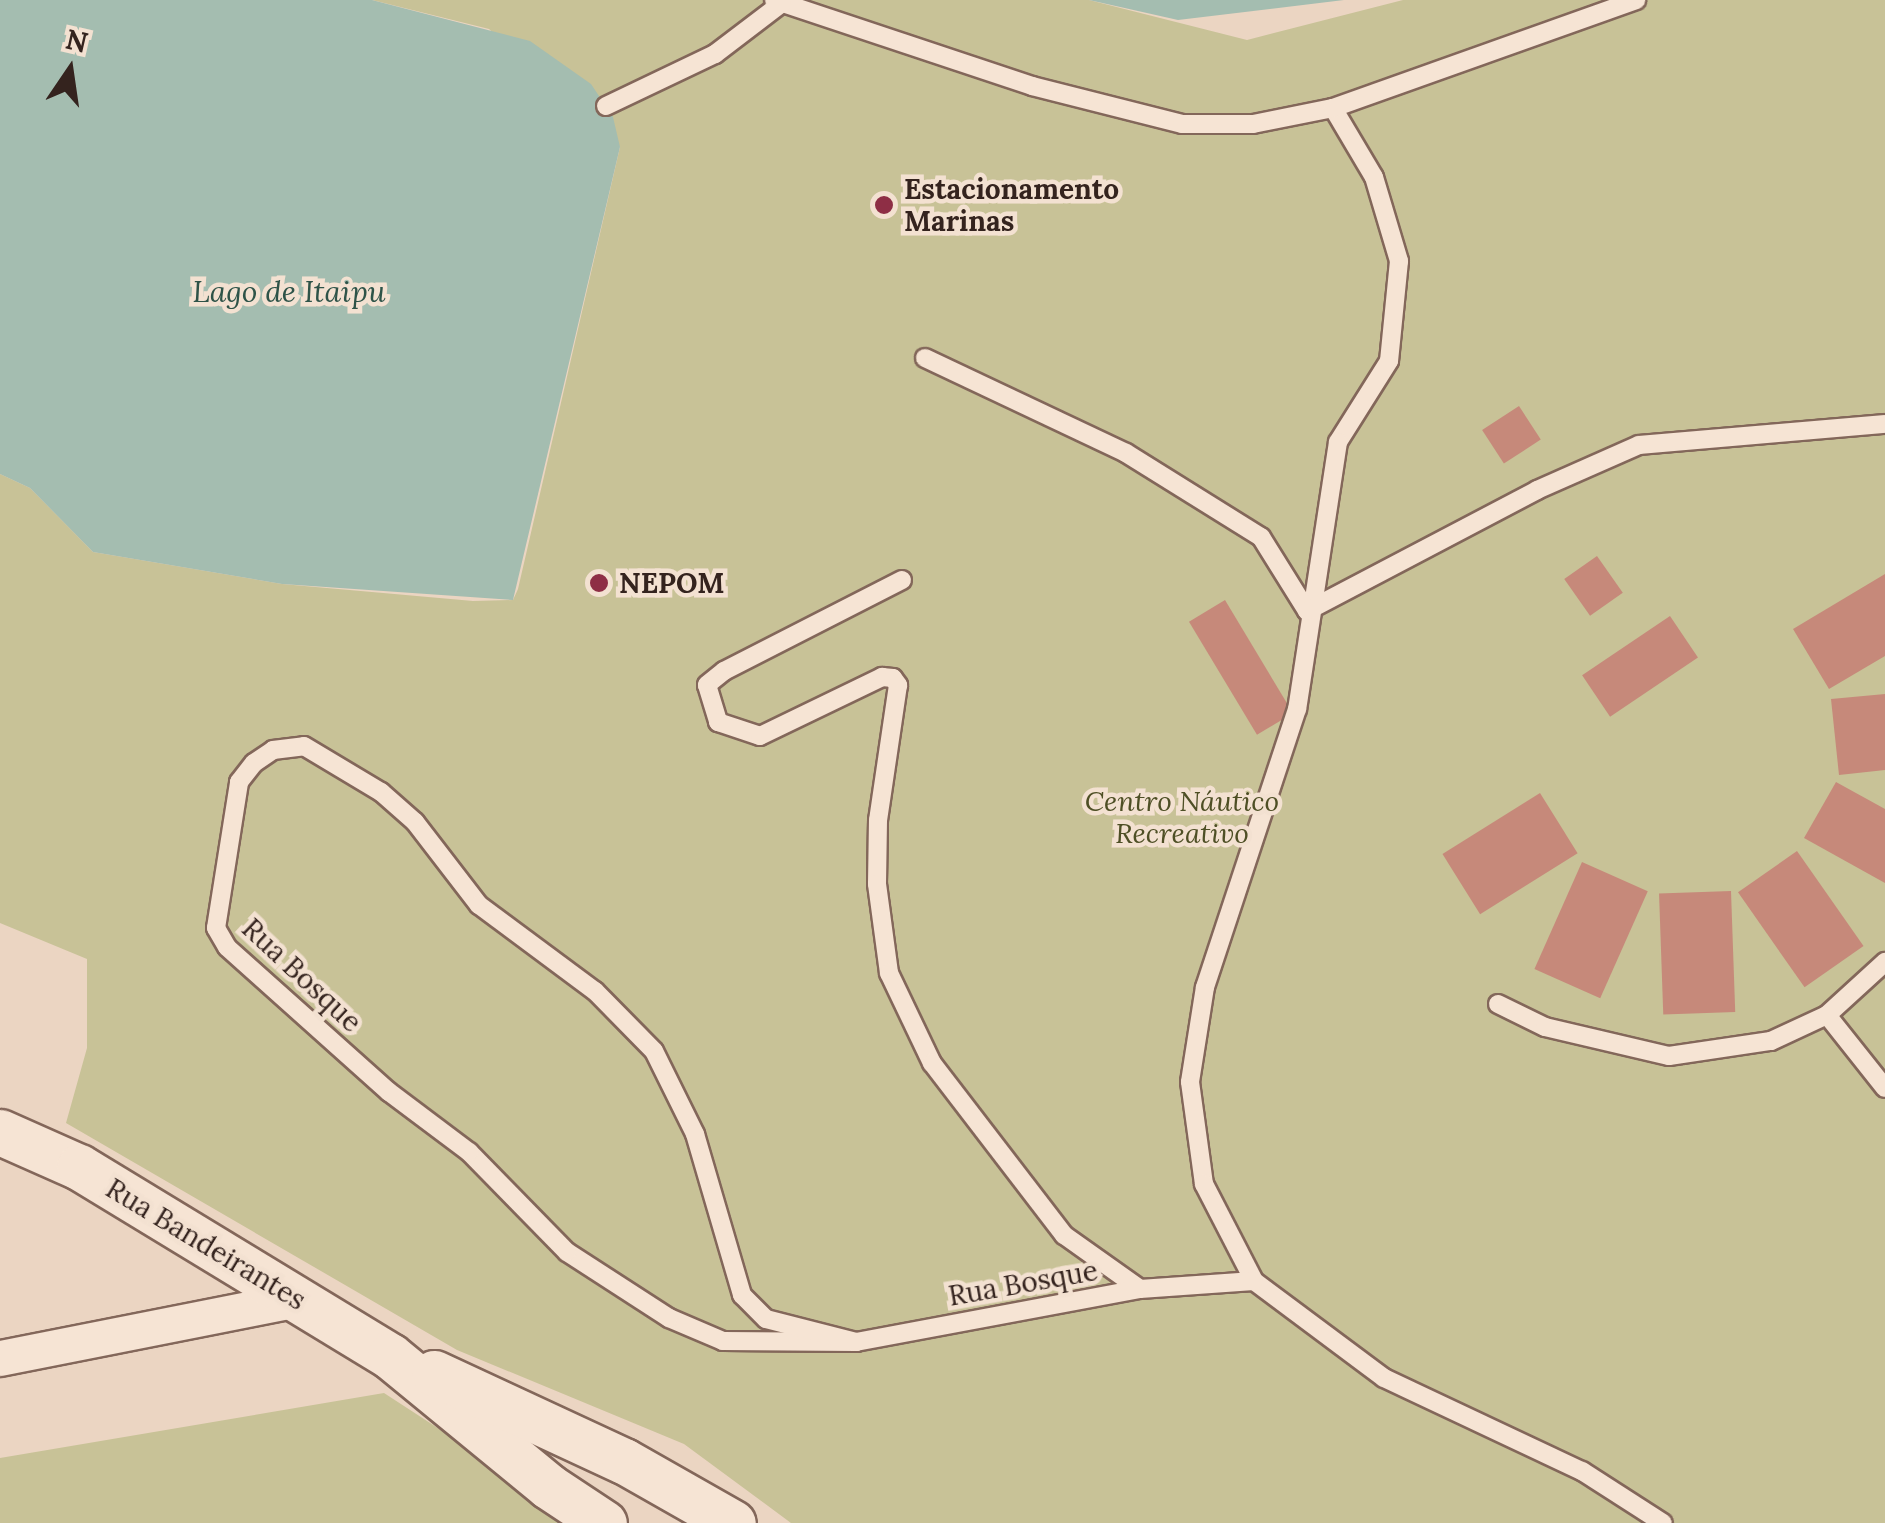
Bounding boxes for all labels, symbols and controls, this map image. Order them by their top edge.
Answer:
north arrow [20,20,120,120]
text: N [62,21,91,61]
place label: Estacionamento Marinas [904,172,1119,238]
marker: Estacionamento Marinas [873,194,895,216]
water label: Lago de Itaipu [192,273,386,309]
place label: NEPOM [619,566,724,600]
marker: NEPOM [588,572,610,594]
park label: Centro Náutico Recreativo [1085,784,1279,850]
street label: Rua Bosque [235,911,369,1039]
street label: Rua Bandeirantes [100,1171,312,1317]
street label: Rua Bosque [946,1253,1100,1313]

